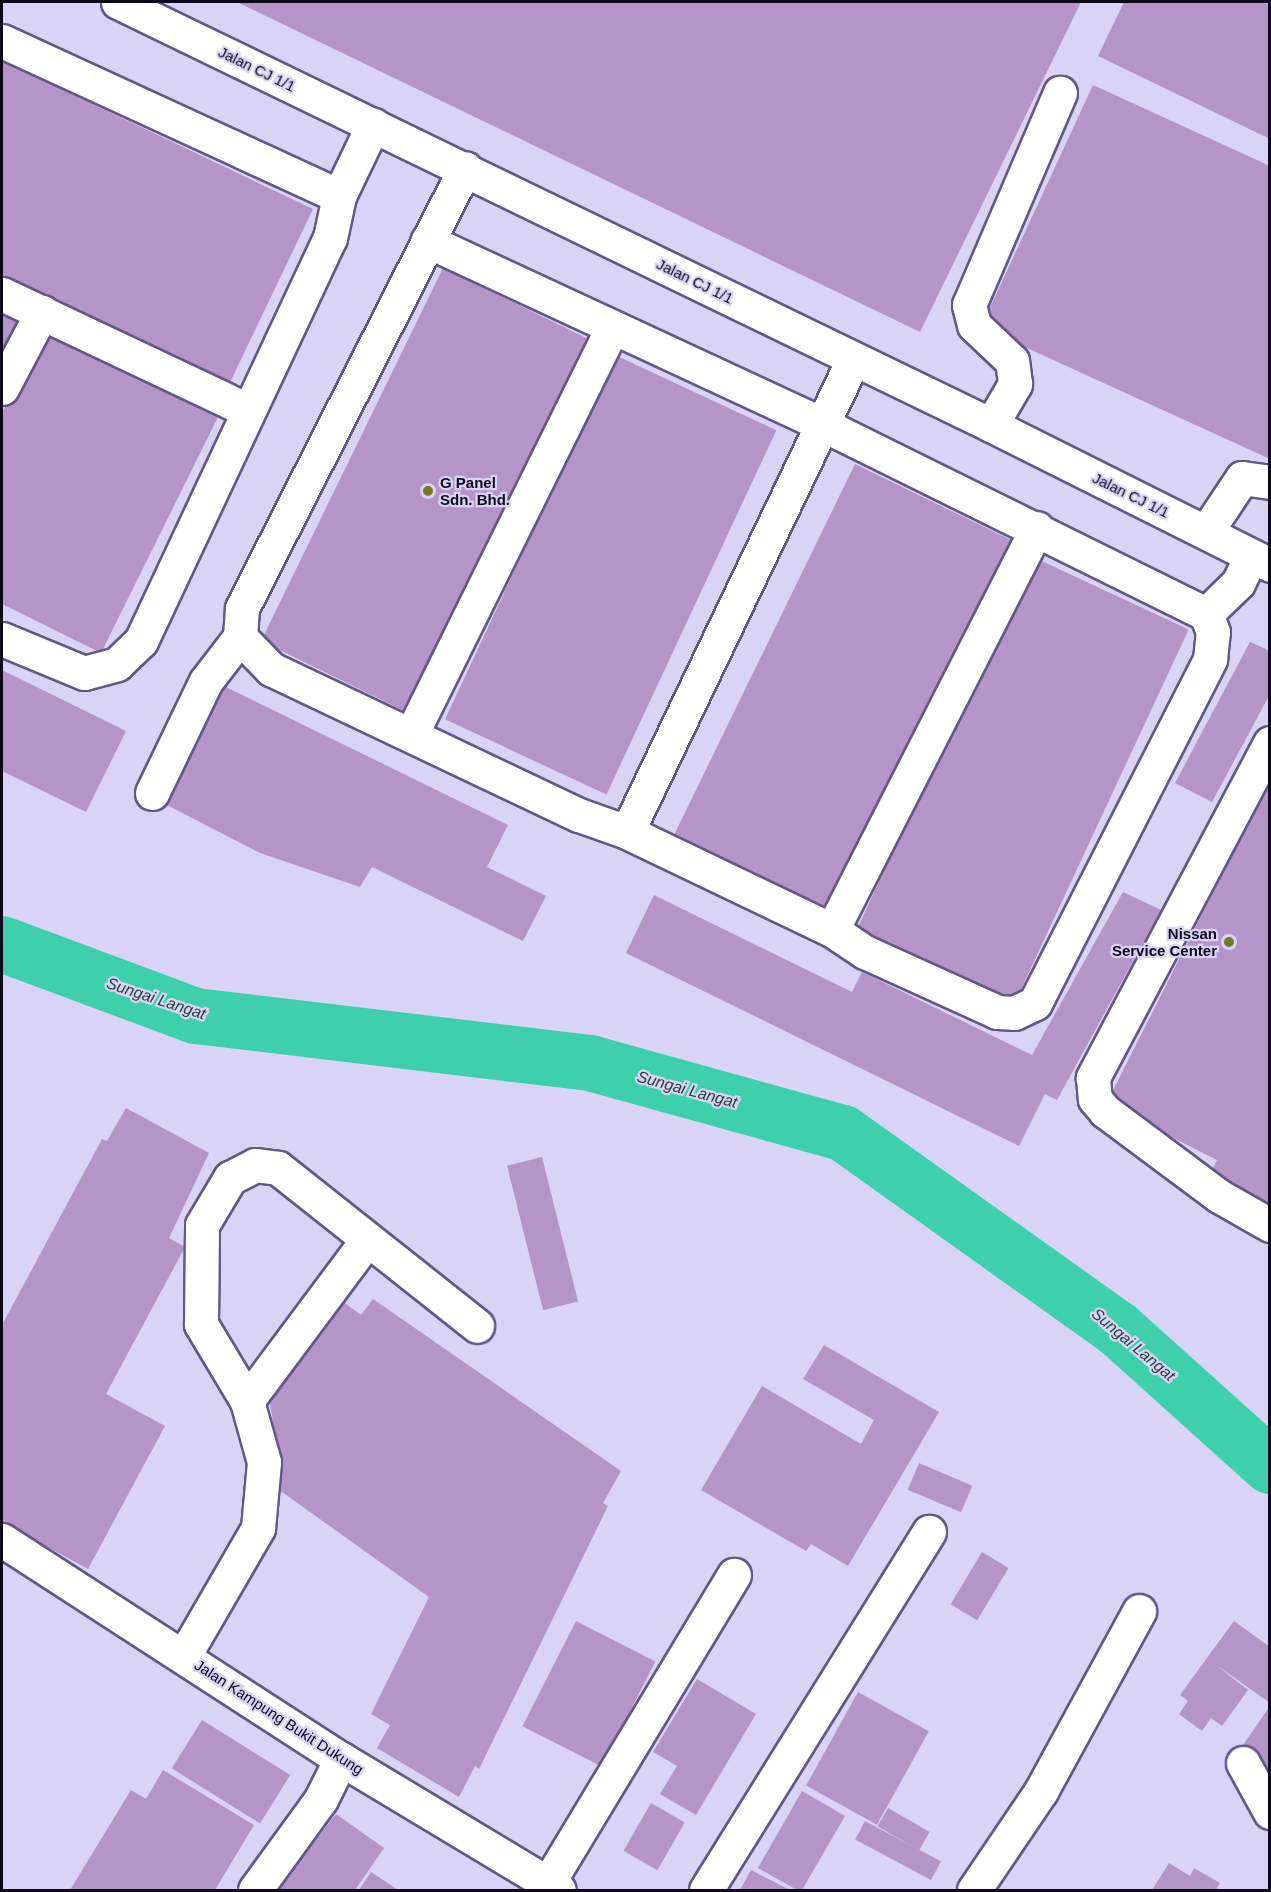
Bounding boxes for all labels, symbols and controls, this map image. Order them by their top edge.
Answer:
street label: Jalan CJ 1/1 [216,43,298,95]
street label: Jalan CJ 1/1 [654,255,736,307]
street label: Jalan CJ 1/1 [1090,469,1172,521]
place label: G Panel Sdn. Bhd. [440,473,510,508]
marker: G Panel Sdn. Bhd. [421,484,435,498]
place label: Nissan Service Center [1112,924,1217,959]
marker: Nissan Service Center [1222,935,1236,949]
water label: Sungai Langat [104,974,208,1024]
water label: Sungai Langat [635,1067,739,1113]
water label: Sungai Langat [1087,1304,1179,1386]
street label: Jalan Kampung Bukit Dukung [191,1656,367,1778]

